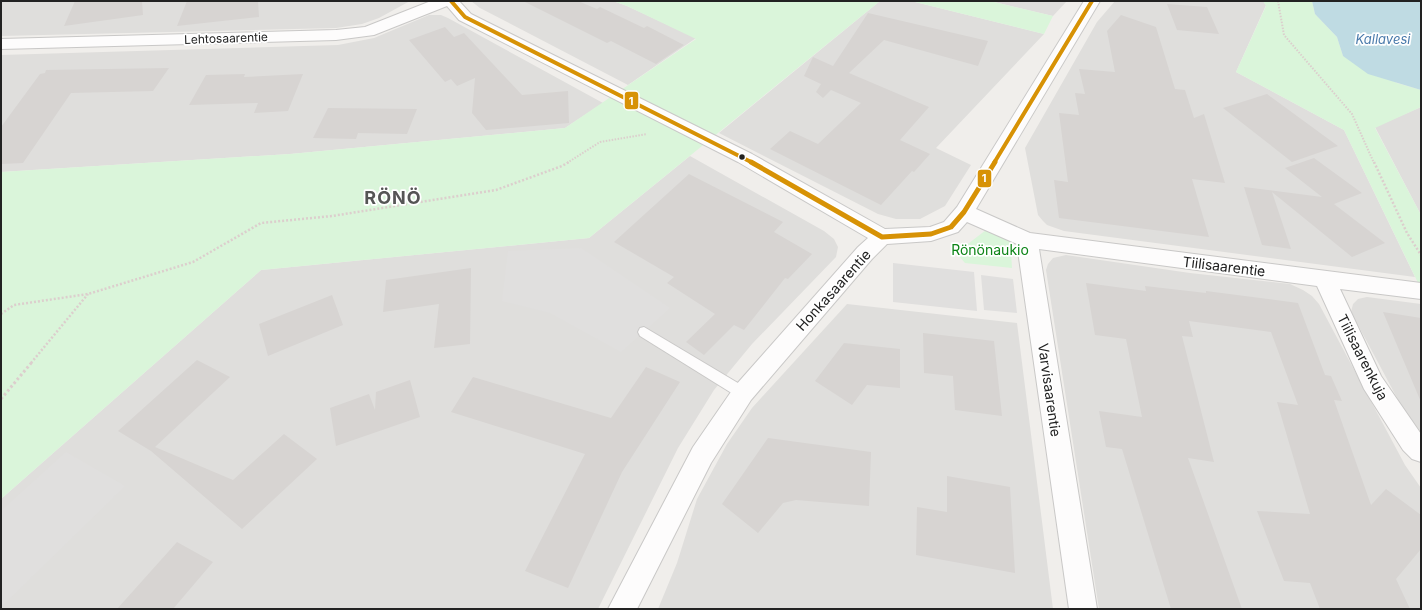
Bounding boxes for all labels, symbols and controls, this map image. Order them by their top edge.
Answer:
street label: Lehtosaarentie [184,29,268,47]
water label: Kallavesi [1356,31,1411,47]
line badge: 1 [624,91,639,110]
text: 1 [629,94,634,108]
unlabelled marker [737,152,747,162]
line badge: 1 [977,169,992,188]
text: 1 [982,171,987,185]
district label: RÖNÖ [364,187,422,208]
park label: Rönönaukio [951,241,1029,258]
street label: Honkasaarentie [792,246,874,334]
street label: Tiilisaarentie [1182,252,1266,280]
street label: Tiilisaarenkuja [1334,311,1392,403]
street label: Varvisaarentie [1035,342,1065,438]

